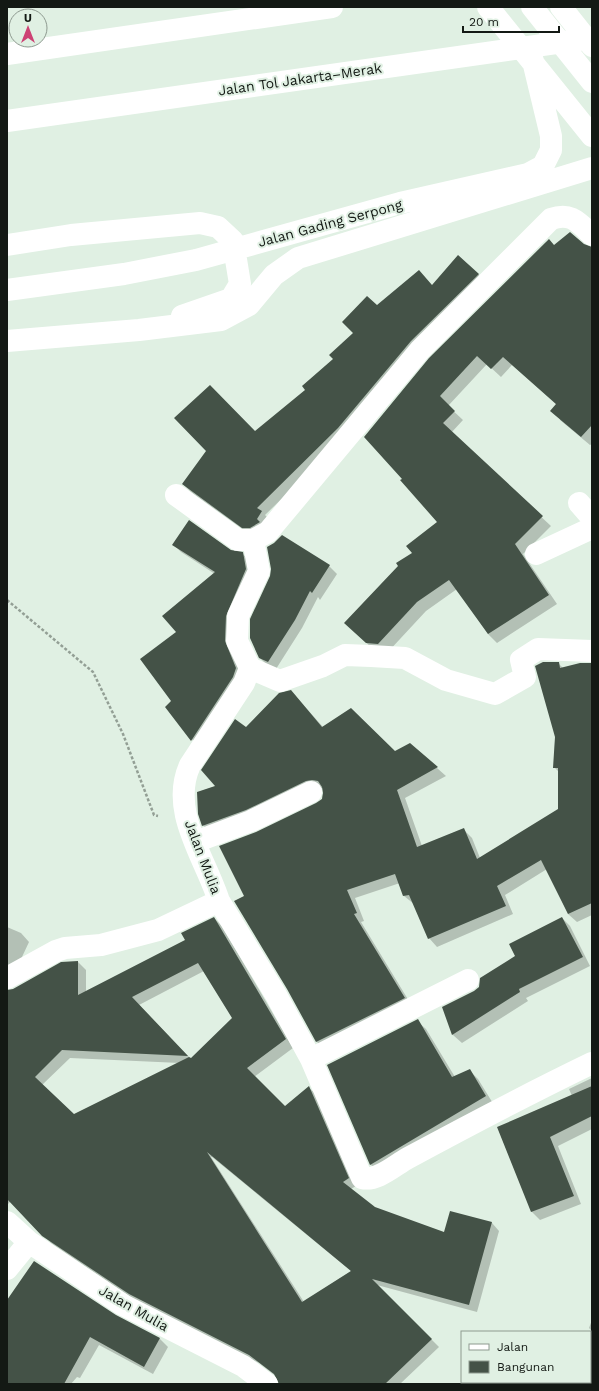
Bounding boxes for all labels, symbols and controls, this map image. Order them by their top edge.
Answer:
north arrow [8,8,48,48]
scale bar [463,8,559,34]
text: U [24,12,32,25]
text: 20 m [469,15,499,29]
street label: Jalan Tol Jakarta–Merak [217,60,383,98]
street label: Jalan Gading Serpong [256,196,404,250]
street label: Jalan Mulia [182,818,224,896]
street label: Jalan Mulia [96,1282,172,1334]
legend [461,1331,591,1383]
text: Jalan [497,1340,528,1354]
text: Bangunan [497,1360,555,1374]

